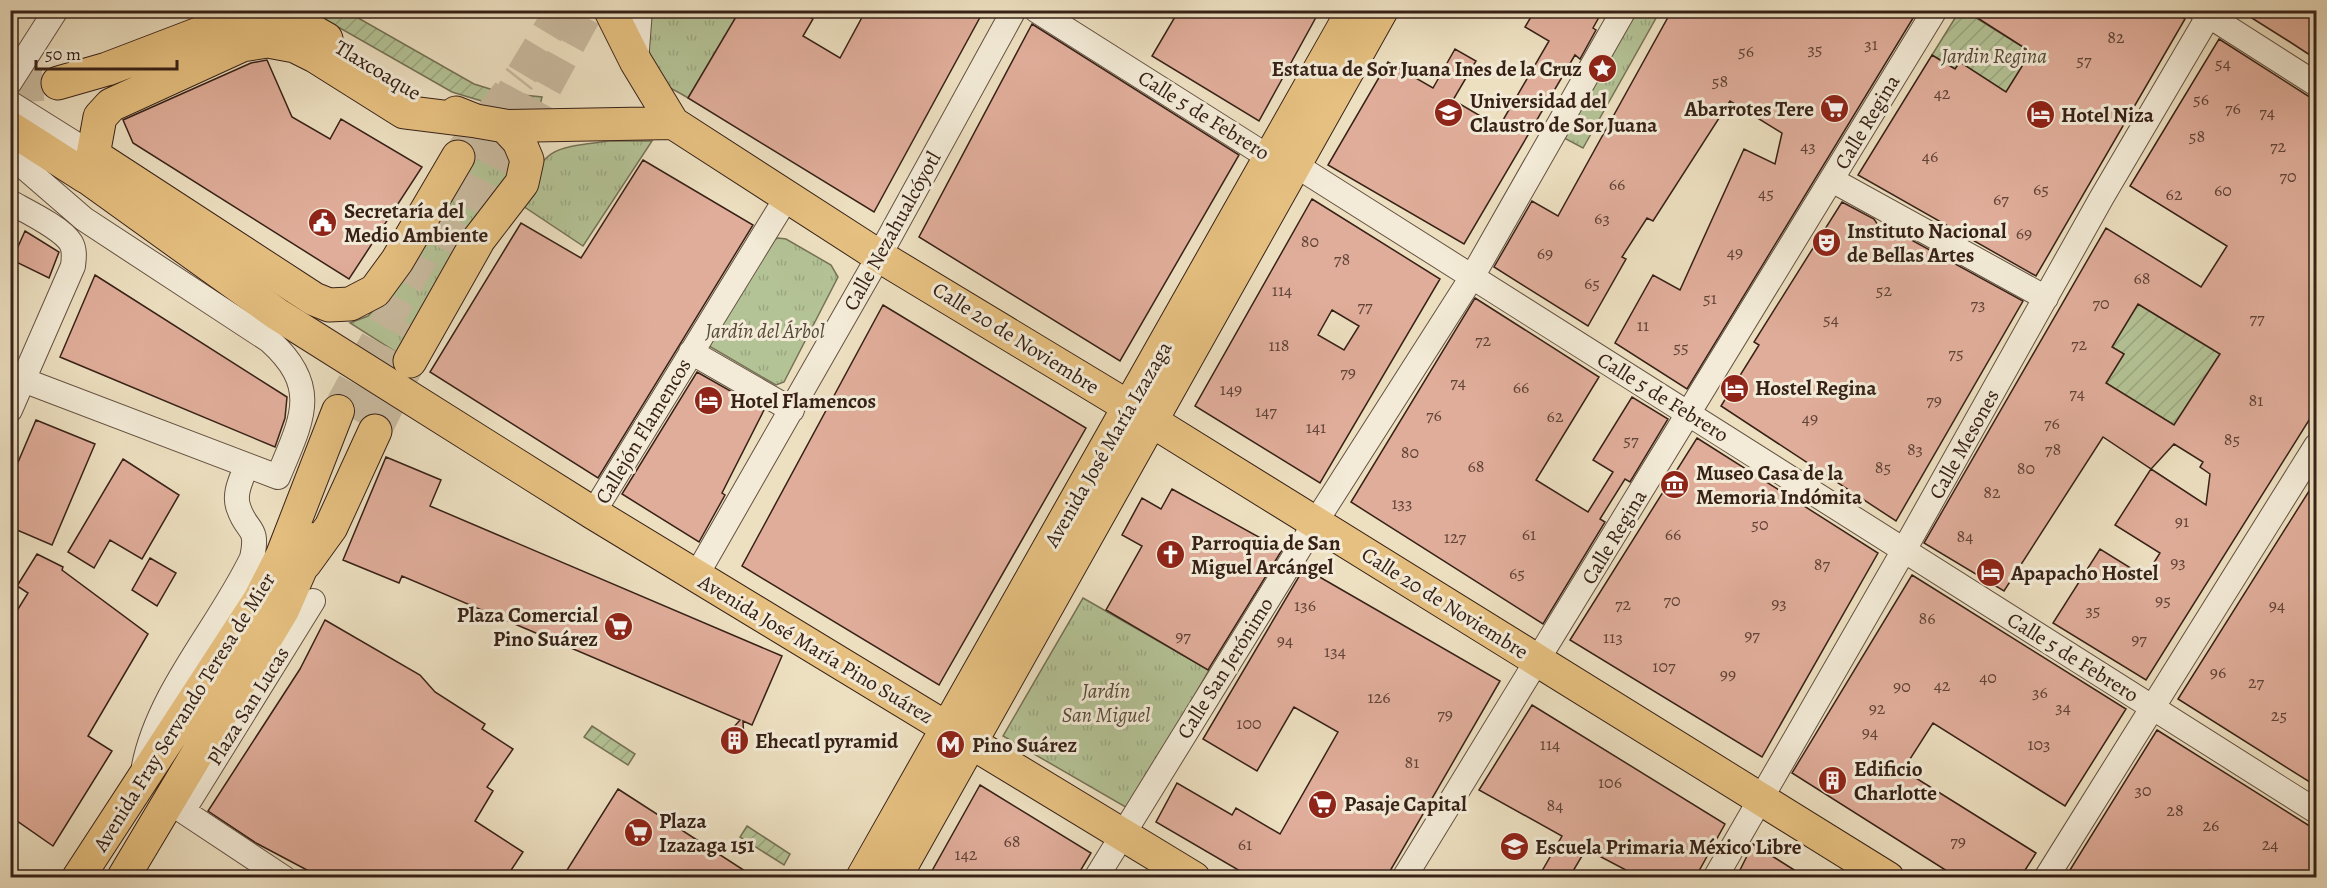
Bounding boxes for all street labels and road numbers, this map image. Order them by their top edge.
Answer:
street label: Tlaxcoaque [330,33,426,107]
street label: Calle 5 de Febrero [1133,63,1275,167]
street label: Calle Regina [1828,69,1906,175]
street label: Calle Nezahualcóyotl [837,146,947,316]
street label: Calle 20 de Noviembre [927,275,1105,401]
street label: Avenida José María Izazaga [1037,336,1179,553]
street label: Calle 5 de Febrero [1592,345,1734,449]
street label: Callejón Flamencos [588,353,698,509]
street label: Calle Mesones [1922,384,2006,504]
street label: Calle Regina [1575,484,1653,590]
street label: Calle 20 de Noviembre [1356,540,1534,666]
street label: Avenida Fray Servando Teresa de Mier [86,567,282,858]
street label: Avenida José María Pino Suárez [693,567,939,730]
street label: Calle San Jerónimo [1170,592,1280,744]
street label: Calle 5 de Febrero [2002,605,2144,709]
street label: Plaza San Lucas [200,641,296,771]

